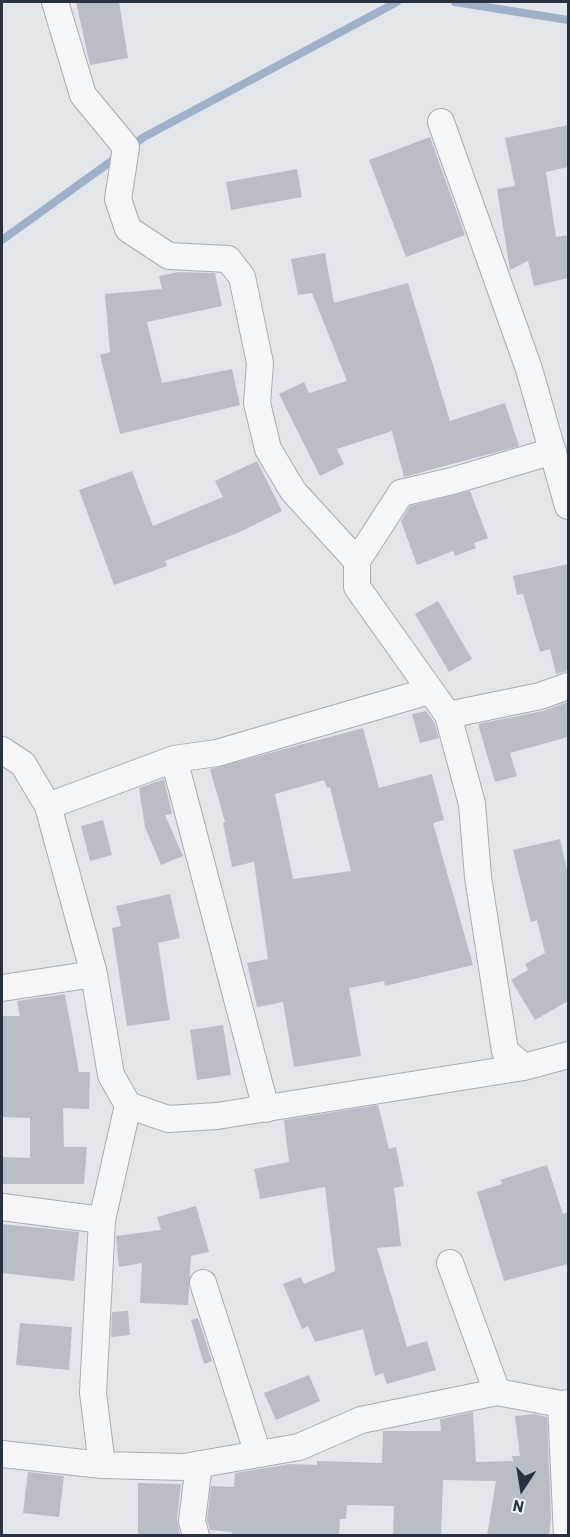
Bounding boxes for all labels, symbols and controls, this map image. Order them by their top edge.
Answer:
north arrow [492,1459,552,1519]
text: N [511,1497,525,1517]

